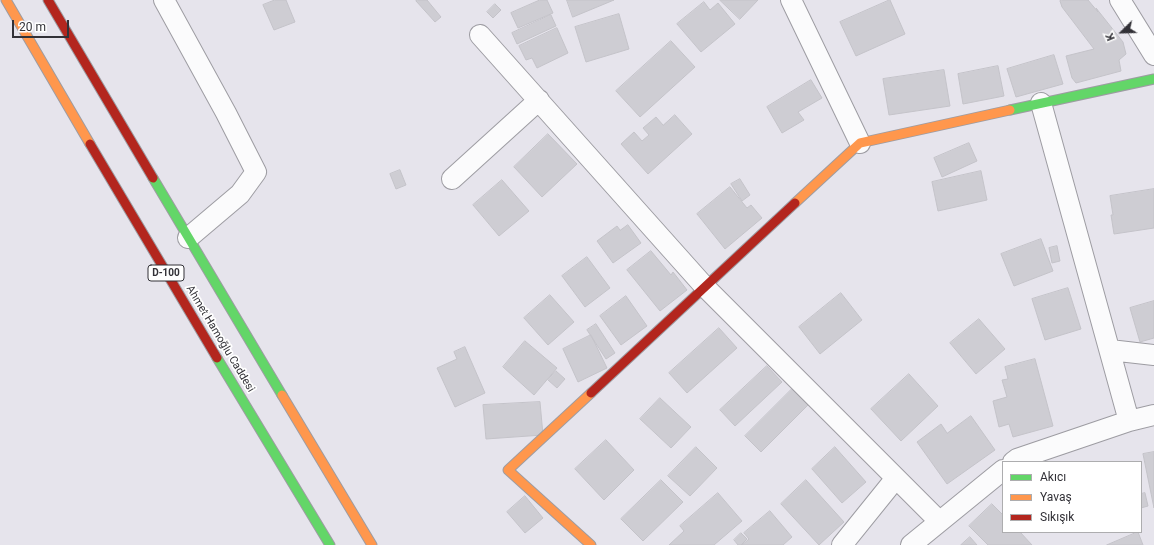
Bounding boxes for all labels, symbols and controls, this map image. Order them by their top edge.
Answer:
scale bar [14,12,71,38]
north arrow [1102,12,1142,52]
text: 20 m [19,20,46,34]
text: K [1103,31,1118,43]
road number: D-100 [148,265,184,281]
street label: Ahmet Hamoğlu Caddesi [183,283,257,395]
legend [1002,461,1142,533]
text: Akıcı [1040,470,1066,484]
text: Yavaş [1040,490,1072,504]
text: Sıkışık [1040,510,1074,524]

